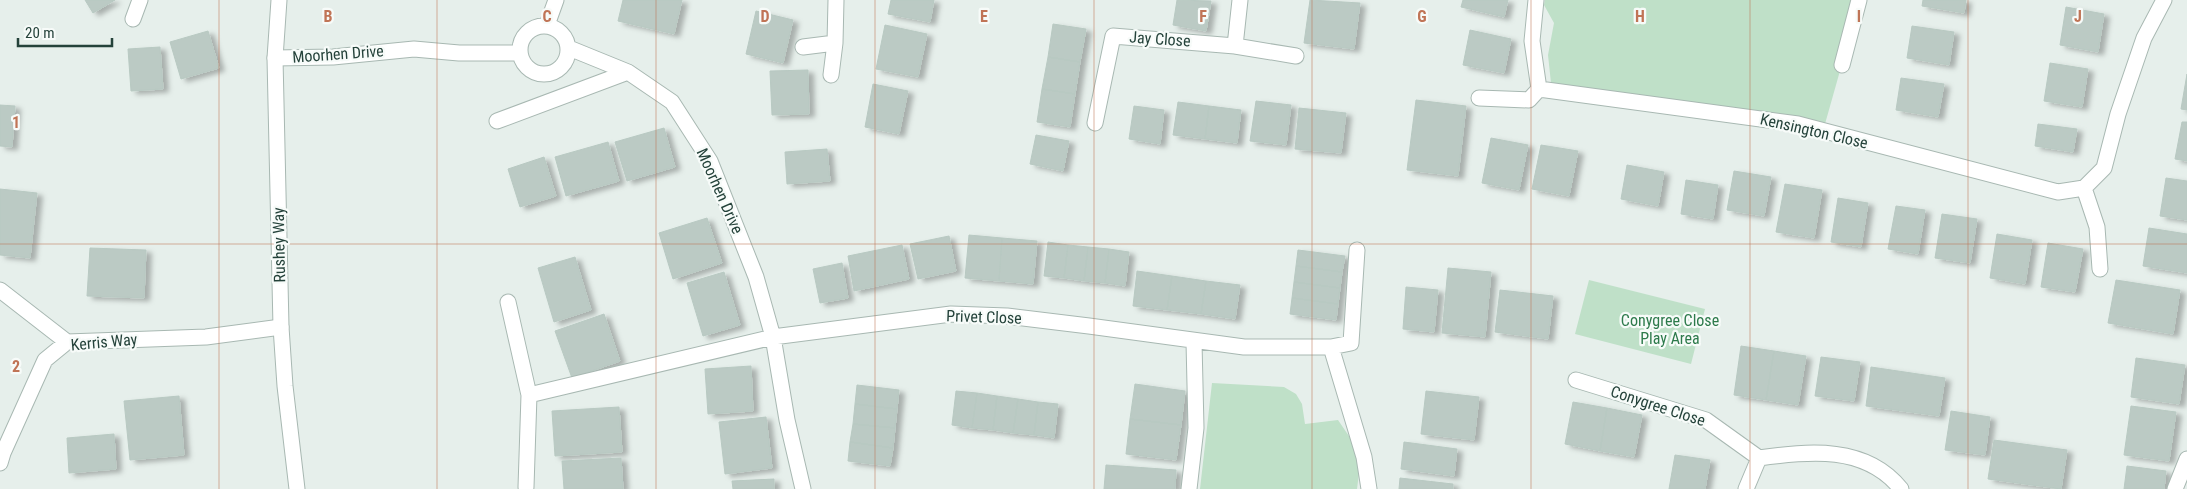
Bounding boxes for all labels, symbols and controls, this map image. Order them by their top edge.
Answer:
text: B [324,7,333,26]
text: C [542,7,552,26]
text: D [760,7,770,26]
text: E [980,7,988,26]
text: F [1199,7,1207,26]
text: G [1417,7,1427,26]
text: H [1635,7,1645,26]
text: I [1857,7,1861,26]
text: J [2074,7,2082,26]
scale bar [18,15,111,47]
text: 20 m [25,24,55,42]
street label: Jay Close [1129,27,1191,51]
street label: Moorhen Drive [292,41,384,67]
street label: Kensington Close [1758,109,1870,153]
text: 1 [12,113,20,132]
street label: Moorhen Drive [693,145,747,237]
street label: Rushey Way [269,207,289,283]
street label: Privet Close [946,306,1022,328]
park label: Conygree Close Play Area [1621,311,1719,348]
street label: Kerris Way [70,330,138,354]
text: 2 [12,357,20,376]
street label: Conygree Close [1608,382,1708,430]

